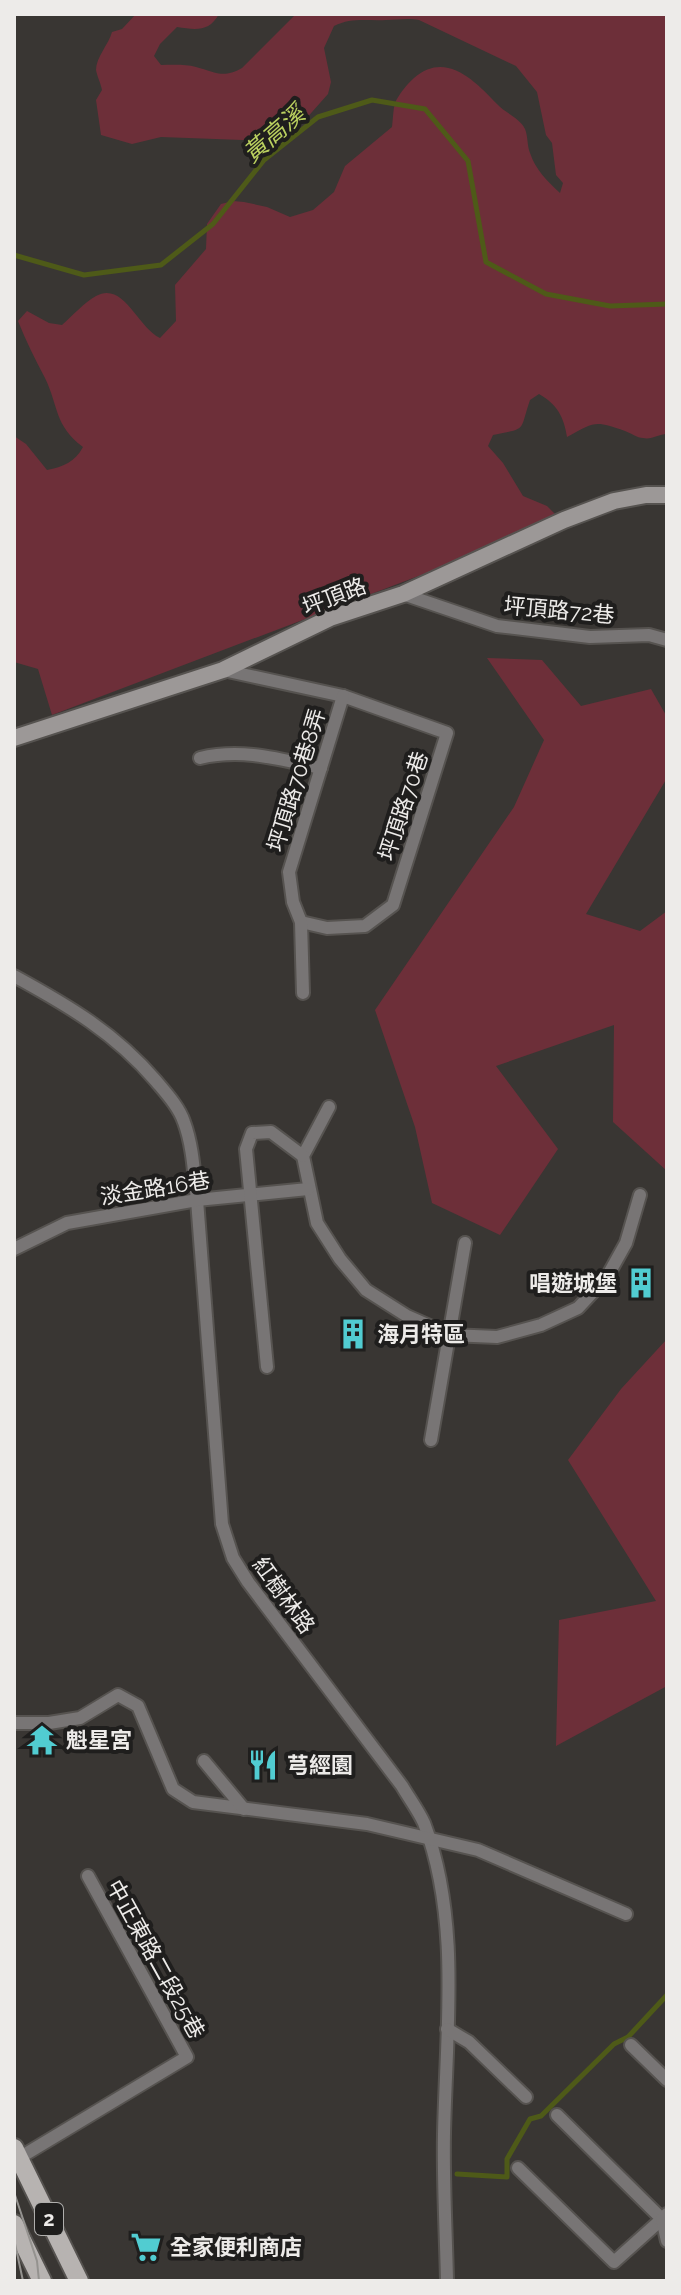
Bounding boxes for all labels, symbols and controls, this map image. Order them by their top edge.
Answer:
water label: 黃高溪 [237,97,313,168]
street label: 坪頂路 [299,572,369,620]
street label: 坪頂路72巷 [502,592,616,628]
street label: 坪頂路70巷8弄 [262,705,330,855]
street label: 坪頂路70巷 [373,748,433,864]
street label: 淡金路16巷 [98,1167,212,1209]
building icon: 唱遊城堡 [624,1266,658,1300]
place label: 唱遊城堡 [529,1270,617,1296]
building icon: 海月特區 [336,1317,370,1351]
place label: 海月特區 [377,1321,465,1347]
street label: 紅樹林路 [248,1552,320,1638]
temple icon: 魁星宮 [25,1723,59,1757]
place label: 魁星宮 [66,1727,132,1753]
restaurant icon: 芎經園 [246,1748,280,1782]
place label: 芎經園 [287,1752,353,1778]
street label: 中正東路二段25巷 [102,1875,210,2043]
road number: 2 [35,2203,63,2235]
supermarket icon: 全家便利商店 [129,2230,163,2264]
place label: 全家便利商店 [170,2234,302,2260]

